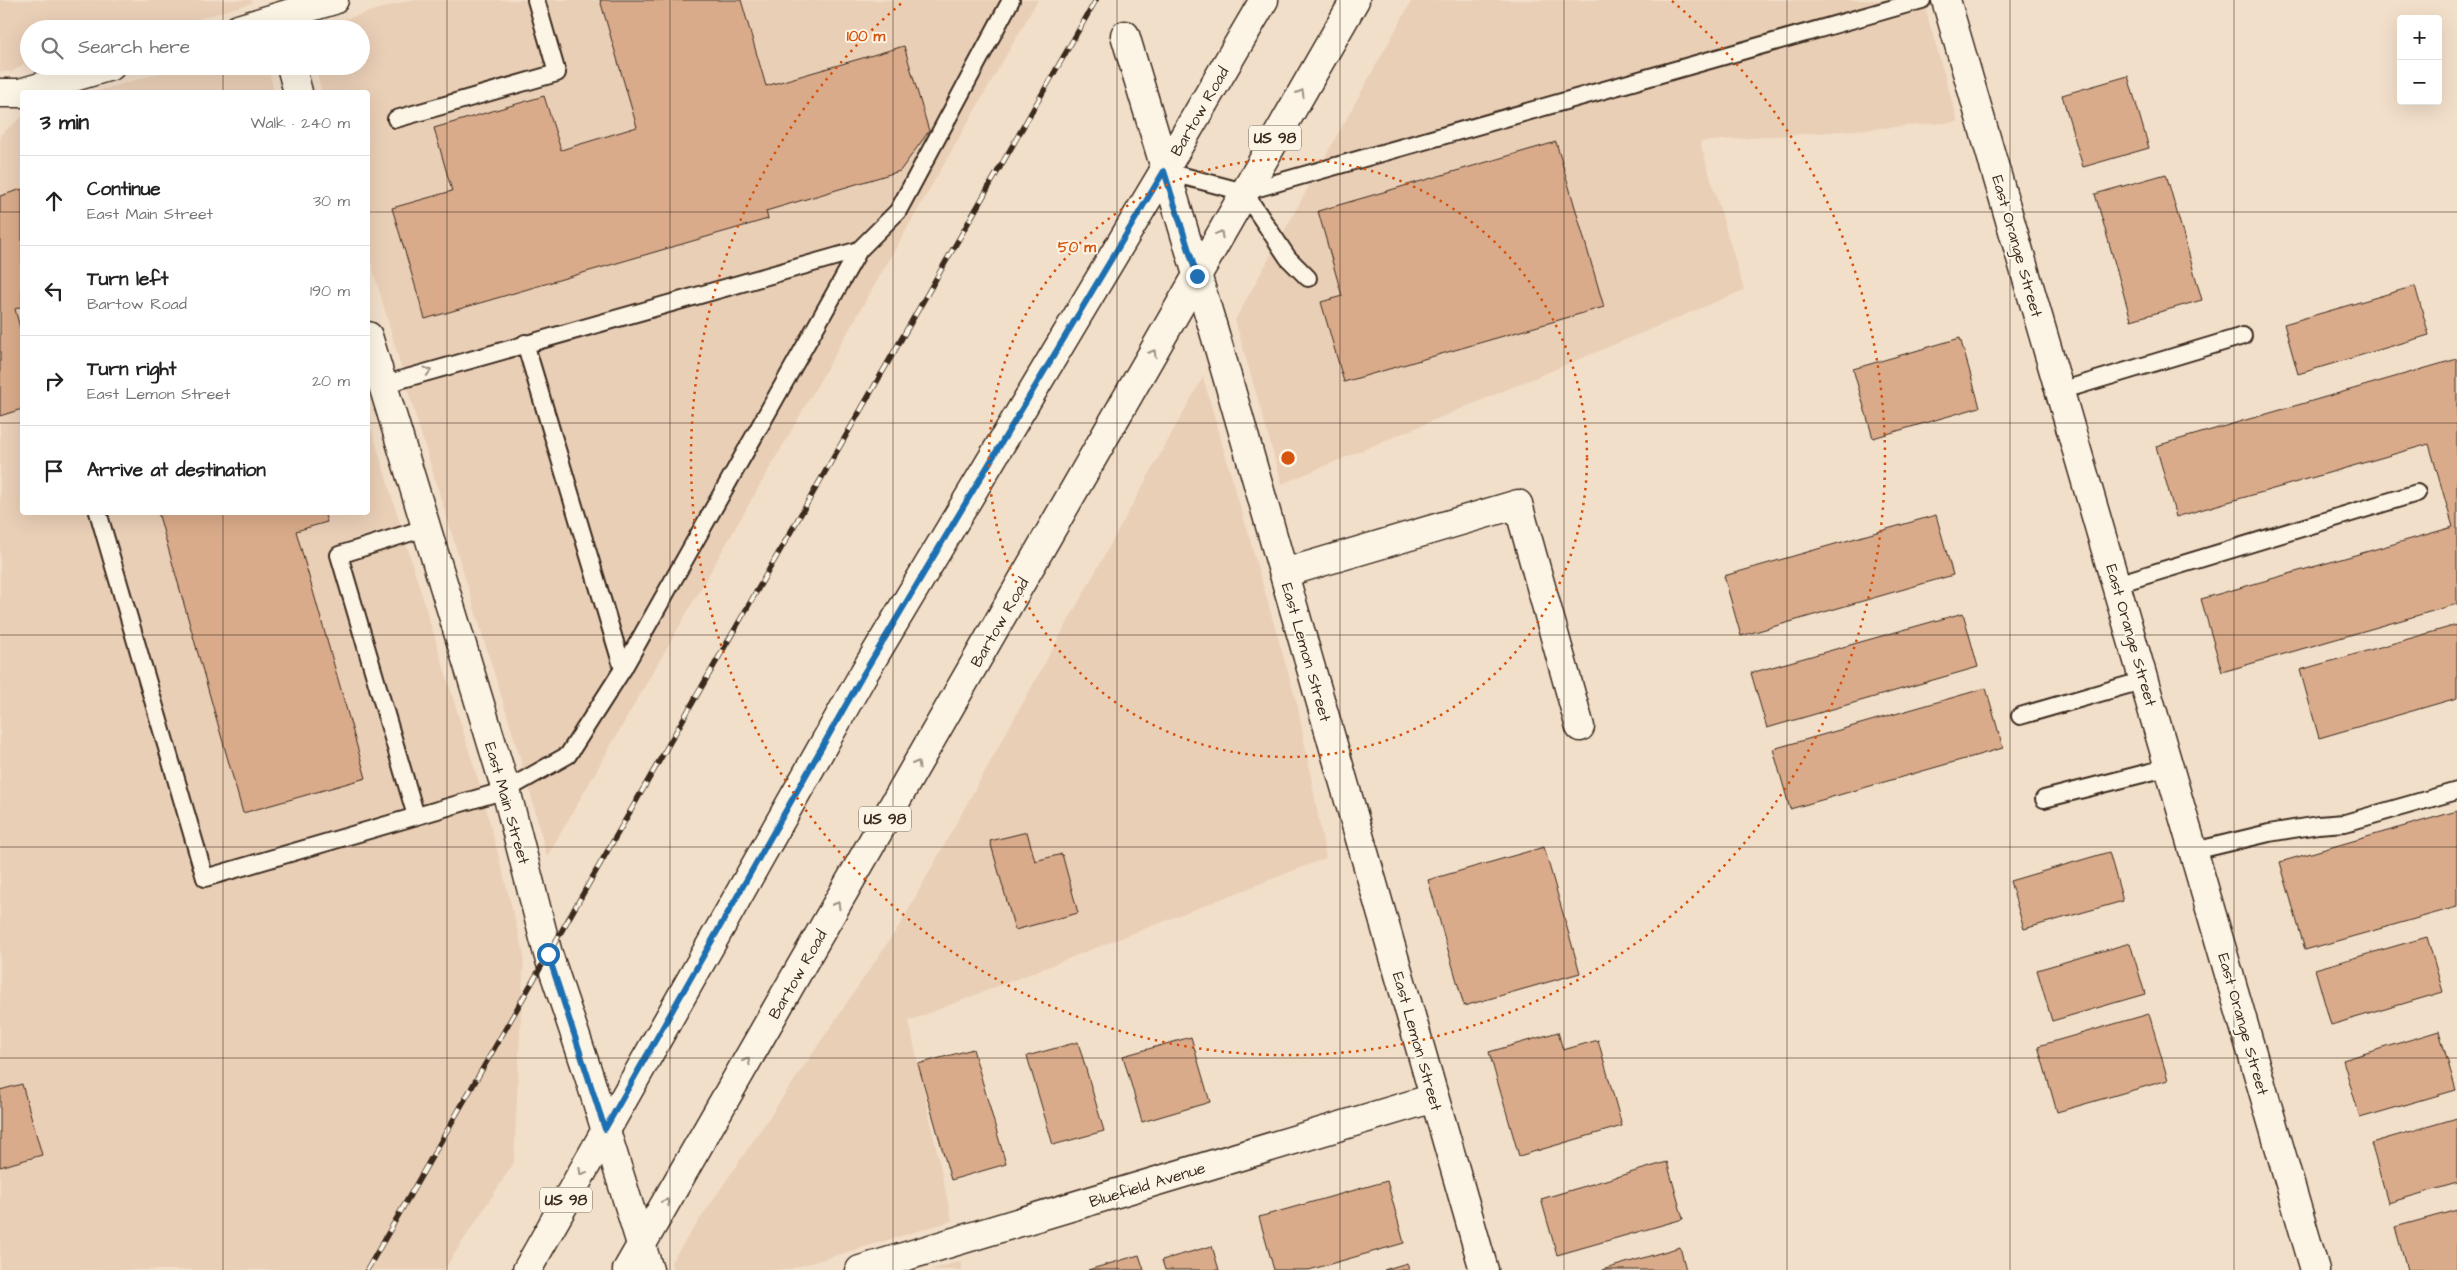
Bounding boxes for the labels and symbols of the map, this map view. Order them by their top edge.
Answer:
text: 100 m [847,26,886,47]
street label: Bartow Road [1165,63,1234,160]
one-way arrow [1295,89,1305,98]
road number: US 98 [1249,126,1301,150]
street label: East Orange Street [1985,173,2048,321]
one-way arrow [1214,230,1224,239]
text: 50 m [1058,237,1096,258]
route end [1186,265,1209,288]
one-way arrow [1147,349,1157,358]
one-way arrow [424,367,432,377]
centre of rings [1279,449,1297,467]
street label: East Orange Street [2099,562,2162,710]
street label: Bartow Road [965,574,1034,671]
street label: East Lemon Street [1276,580,1337,725]
street label: East Main Street [479,740,535,867]
one-way arrow [911,760,921,769]
road number: US 98 [859,806,911,832]
one-way arrow [830,901,840,910]
street label: Bartow Road [763,926,832,1023]
route start [537,943,560,966]
street label: East Orange Street [2211,951,2274,1099]
street label: East Lemon Street [1387,969,1448,1114]
one-way arrow [741,1057,751,1066]
street label: Bluefield Avenue [1087,1157,1208,1213]
one-way arrow [578,1166,588,1175]
road number: US 98 [540,1188,592,1212]
one-way arrow [660,1198,670,1207]

